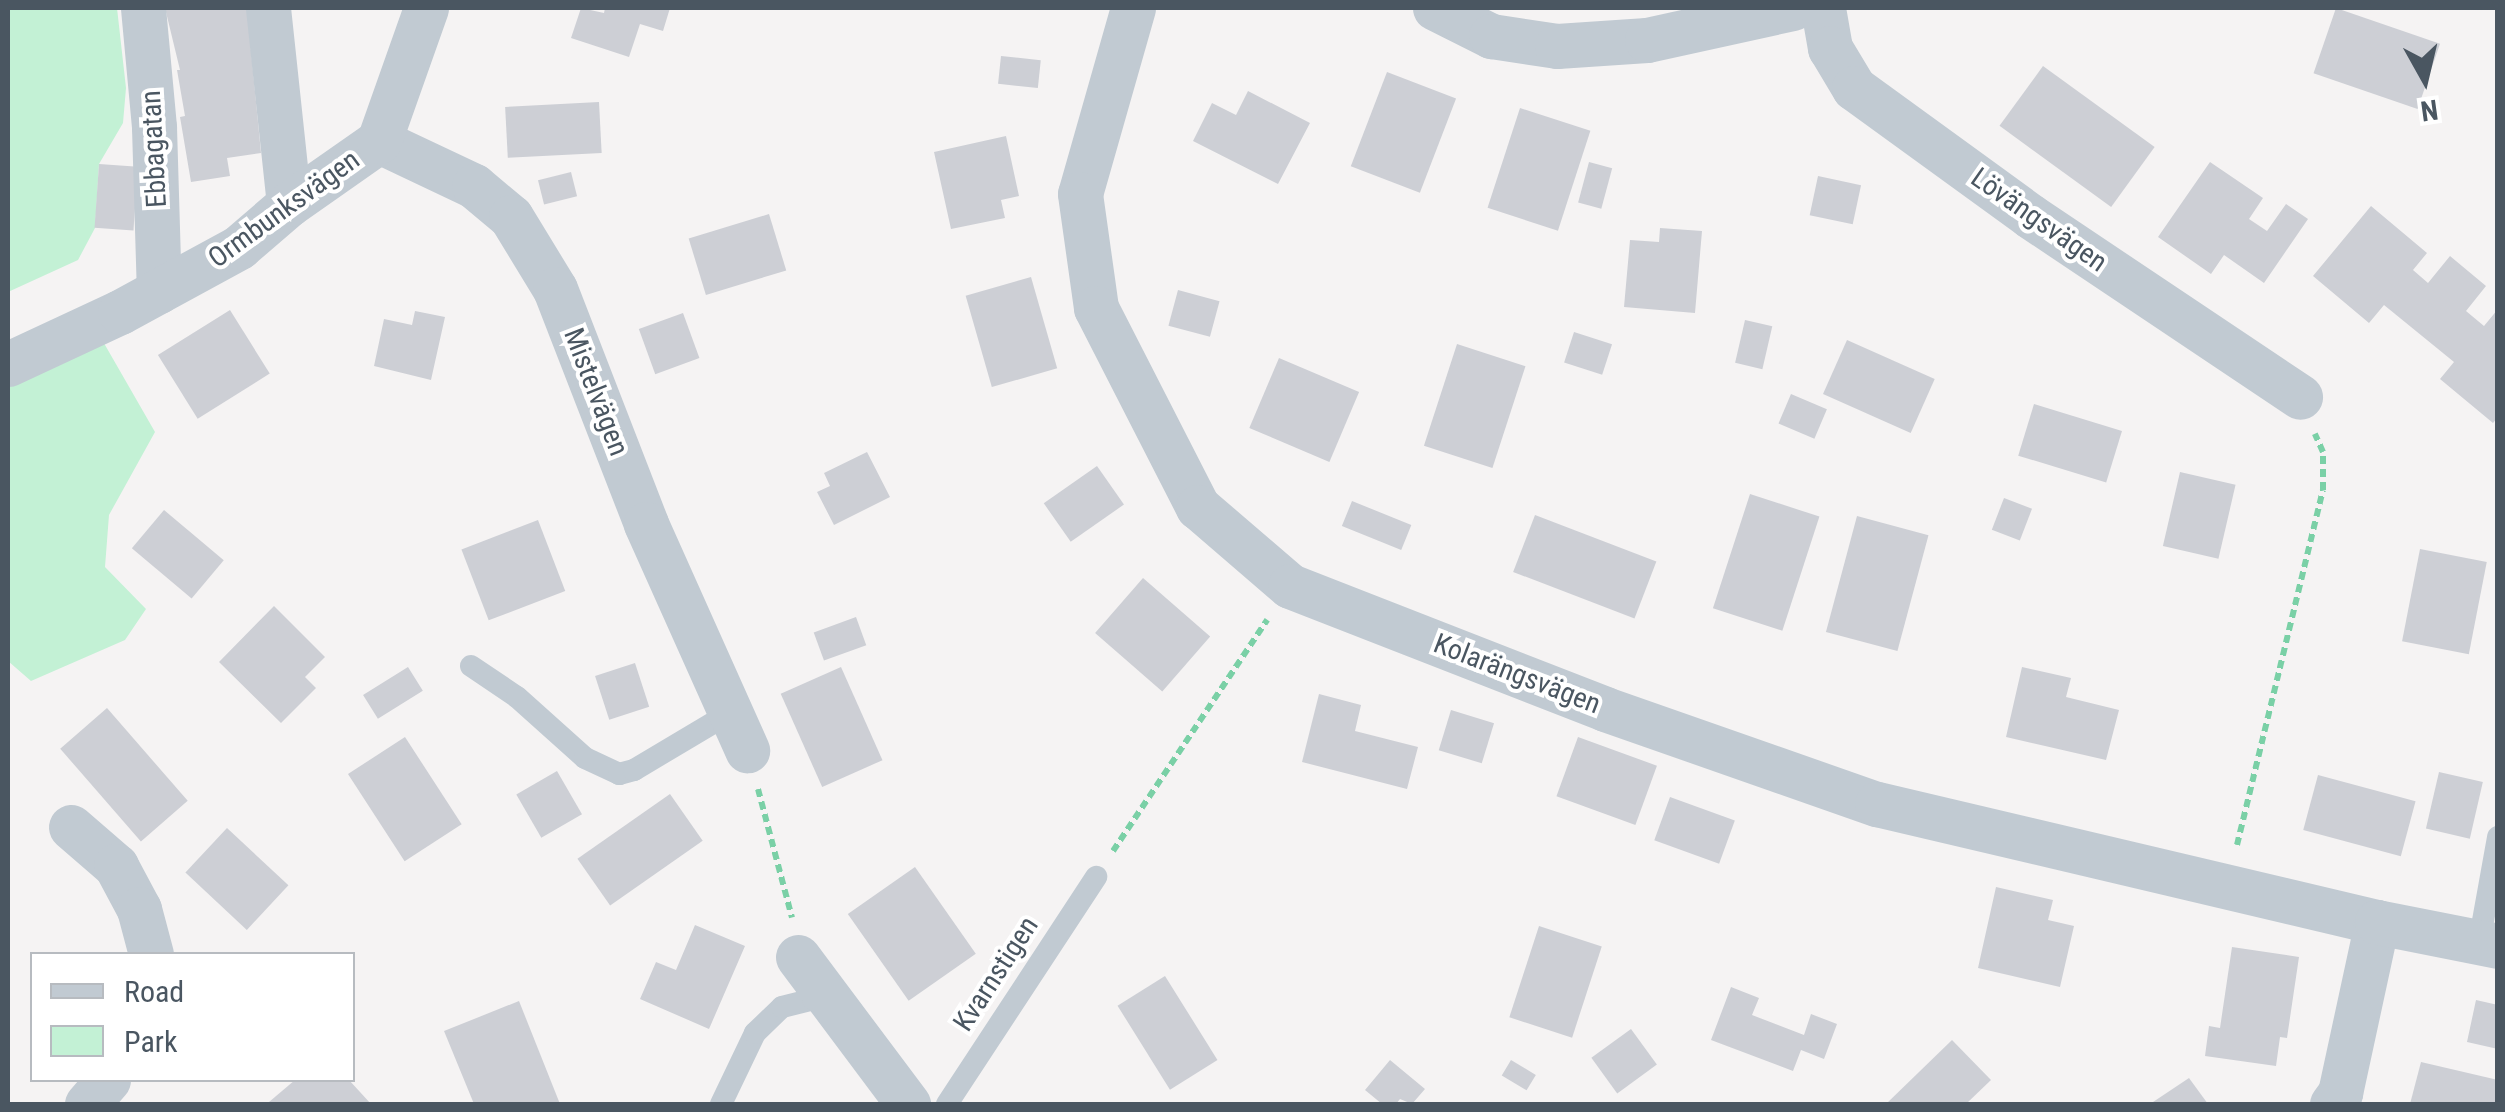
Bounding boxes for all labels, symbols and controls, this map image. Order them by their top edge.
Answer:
north arrow [2375,30,2475,130]
street label: Ebbagatan [134,89,174,209]
text: N [2418,93,2440,128]
street label: Ormbunksvägen [202,143,366,275]
street label: Lövängsvägen [1965,161,2113,279]
street label: Mistelvägen [556,323,636,461]
street label: Kolarängsvägen [1429,627,1605,721]
street label: Kvarnstigen [947,910,1045,1038]
legend [30,952,355,1082]
text: Road [124,974,184,1009]
text: Park [124,1024,178,1059]

